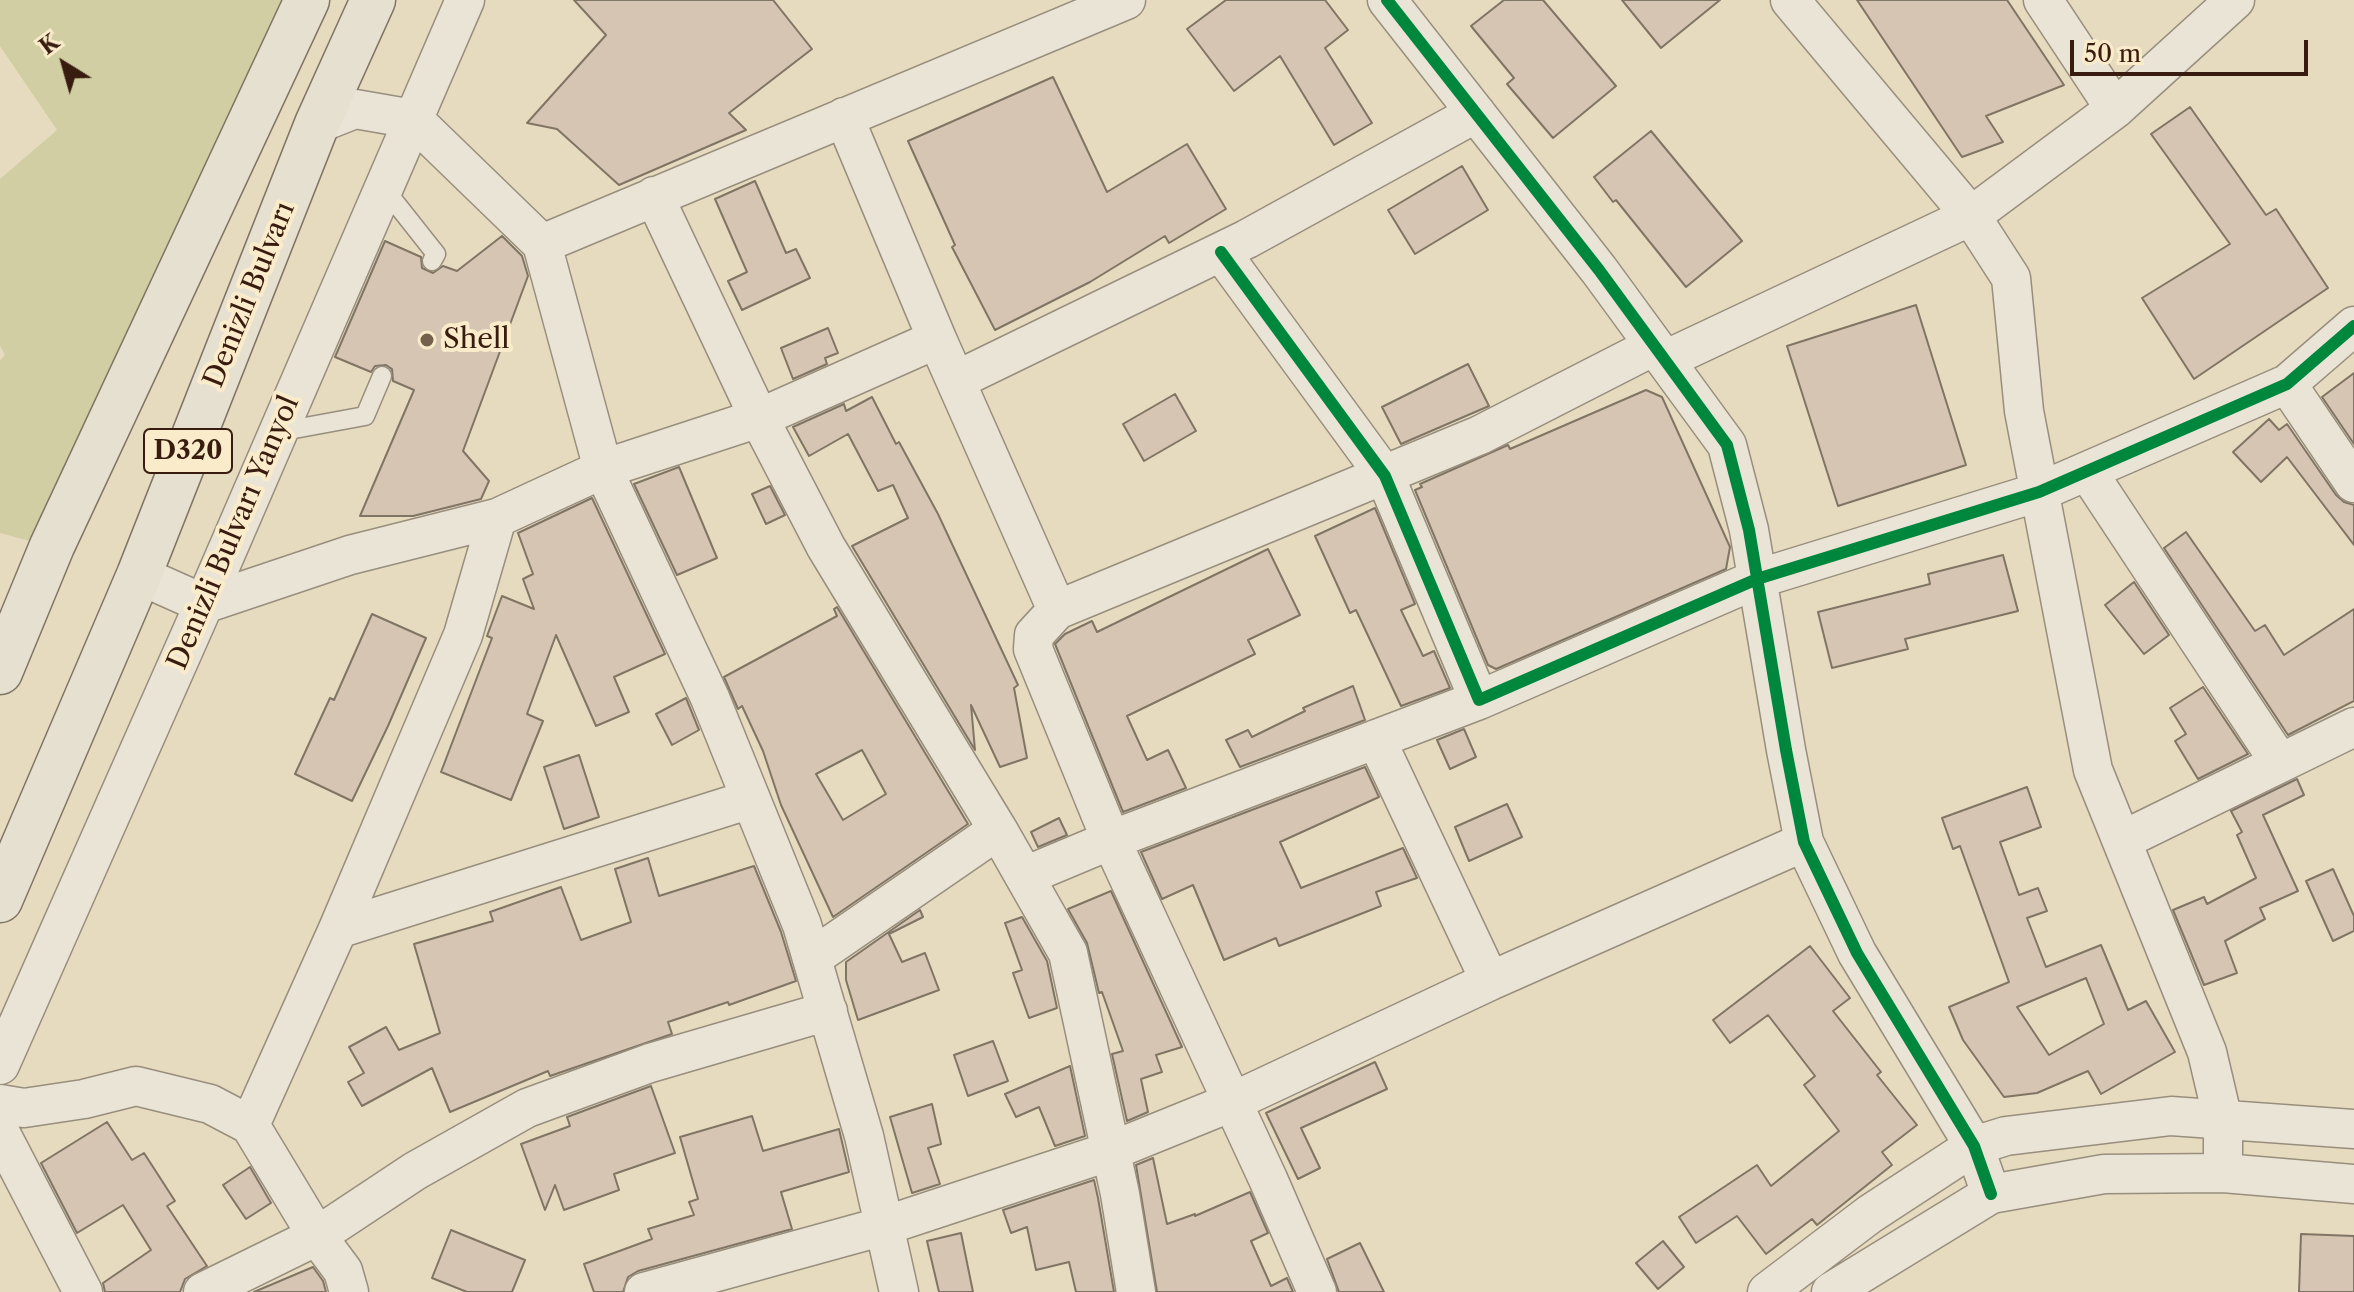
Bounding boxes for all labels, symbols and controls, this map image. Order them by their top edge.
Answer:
north arrow [24,24,104,104]
scale bar [2074,24,2312,74]
text: K [34,28,64,61]
text: 50 m [2084,39,2141,68]
street label: Denizli Bulvarı [197,197,303,393]
place label: Shell [443,323,510,357]
marker: Shell [418,331,436,349]
street label: Denizli Bulvarı Yanyol [161,391,307,675]
road number: D320 [144,429,232,473]

